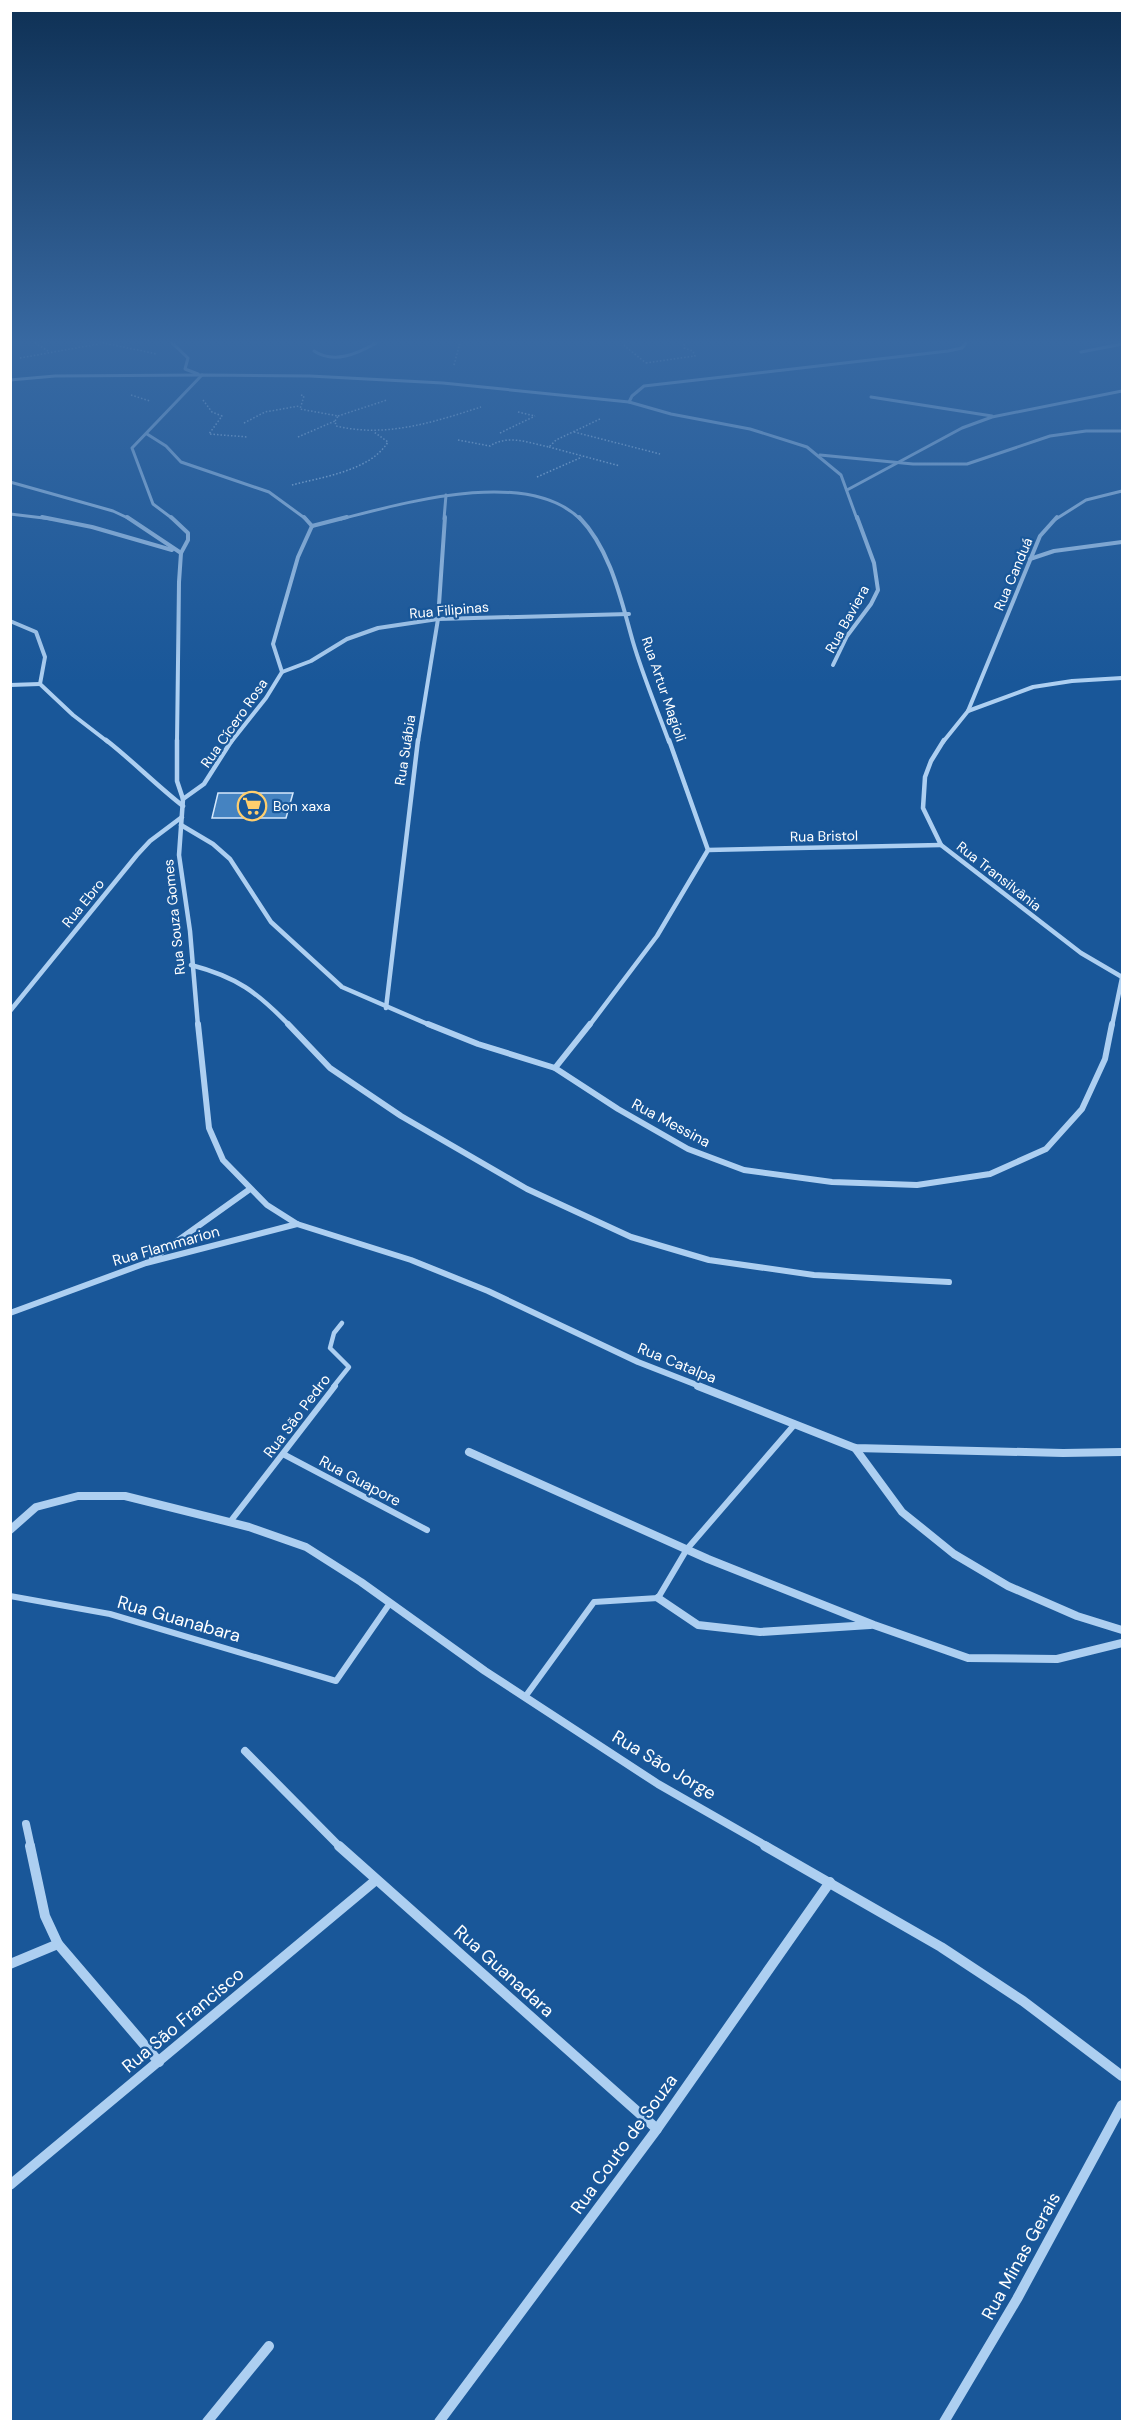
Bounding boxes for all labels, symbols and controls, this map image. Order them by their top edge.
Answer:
street label: Rua Canduá [990,535,1036,613]
street label: Rua Baviera [821,582,873,656]
street label: Rua Filipinas [408,598,490,622]
street label: Rua Artur Magioli [638,634,690,744]
street label: Rua Cícero Rosa [197,675,271,771]
street label: Rua Suábia [391,713,419,787]
supermarket icon: Bon xaxa [236,790,268,822]
place label: Bon xaxa [273,797,331,815]
street label: Rua Bristol [790,826,858,846]
street label: Rua Transilvânia [953,837,1045,915]
street label: Rua Souza Gomes [159,858,189,976]
street label: Rua Ebro [58,875,108,931]
street label: Rua Messina [628,1094,714,1152]
street label: Rua Flammarion [110,1221,222,1271]
street label: Rua Catalpa [635,1338,719,1388]
street label: Rua São Pedro [259,1370,335,1462]
street label: Rua Guapore [316,1451,404,1511]
street label: Rua Guanabara [115,1590,243,1648]
street label: Rua São Jorge [608,1724,720,1806]
street label: Rua Guanadara [449,1920,559,2022]
street label: Rua São Francisco [117,1962,249,2078]
street label: Rua Couto de Souza [565,2069,683,2219]
street label: Rua Minas Gerais [976,2188,1066,2324]

